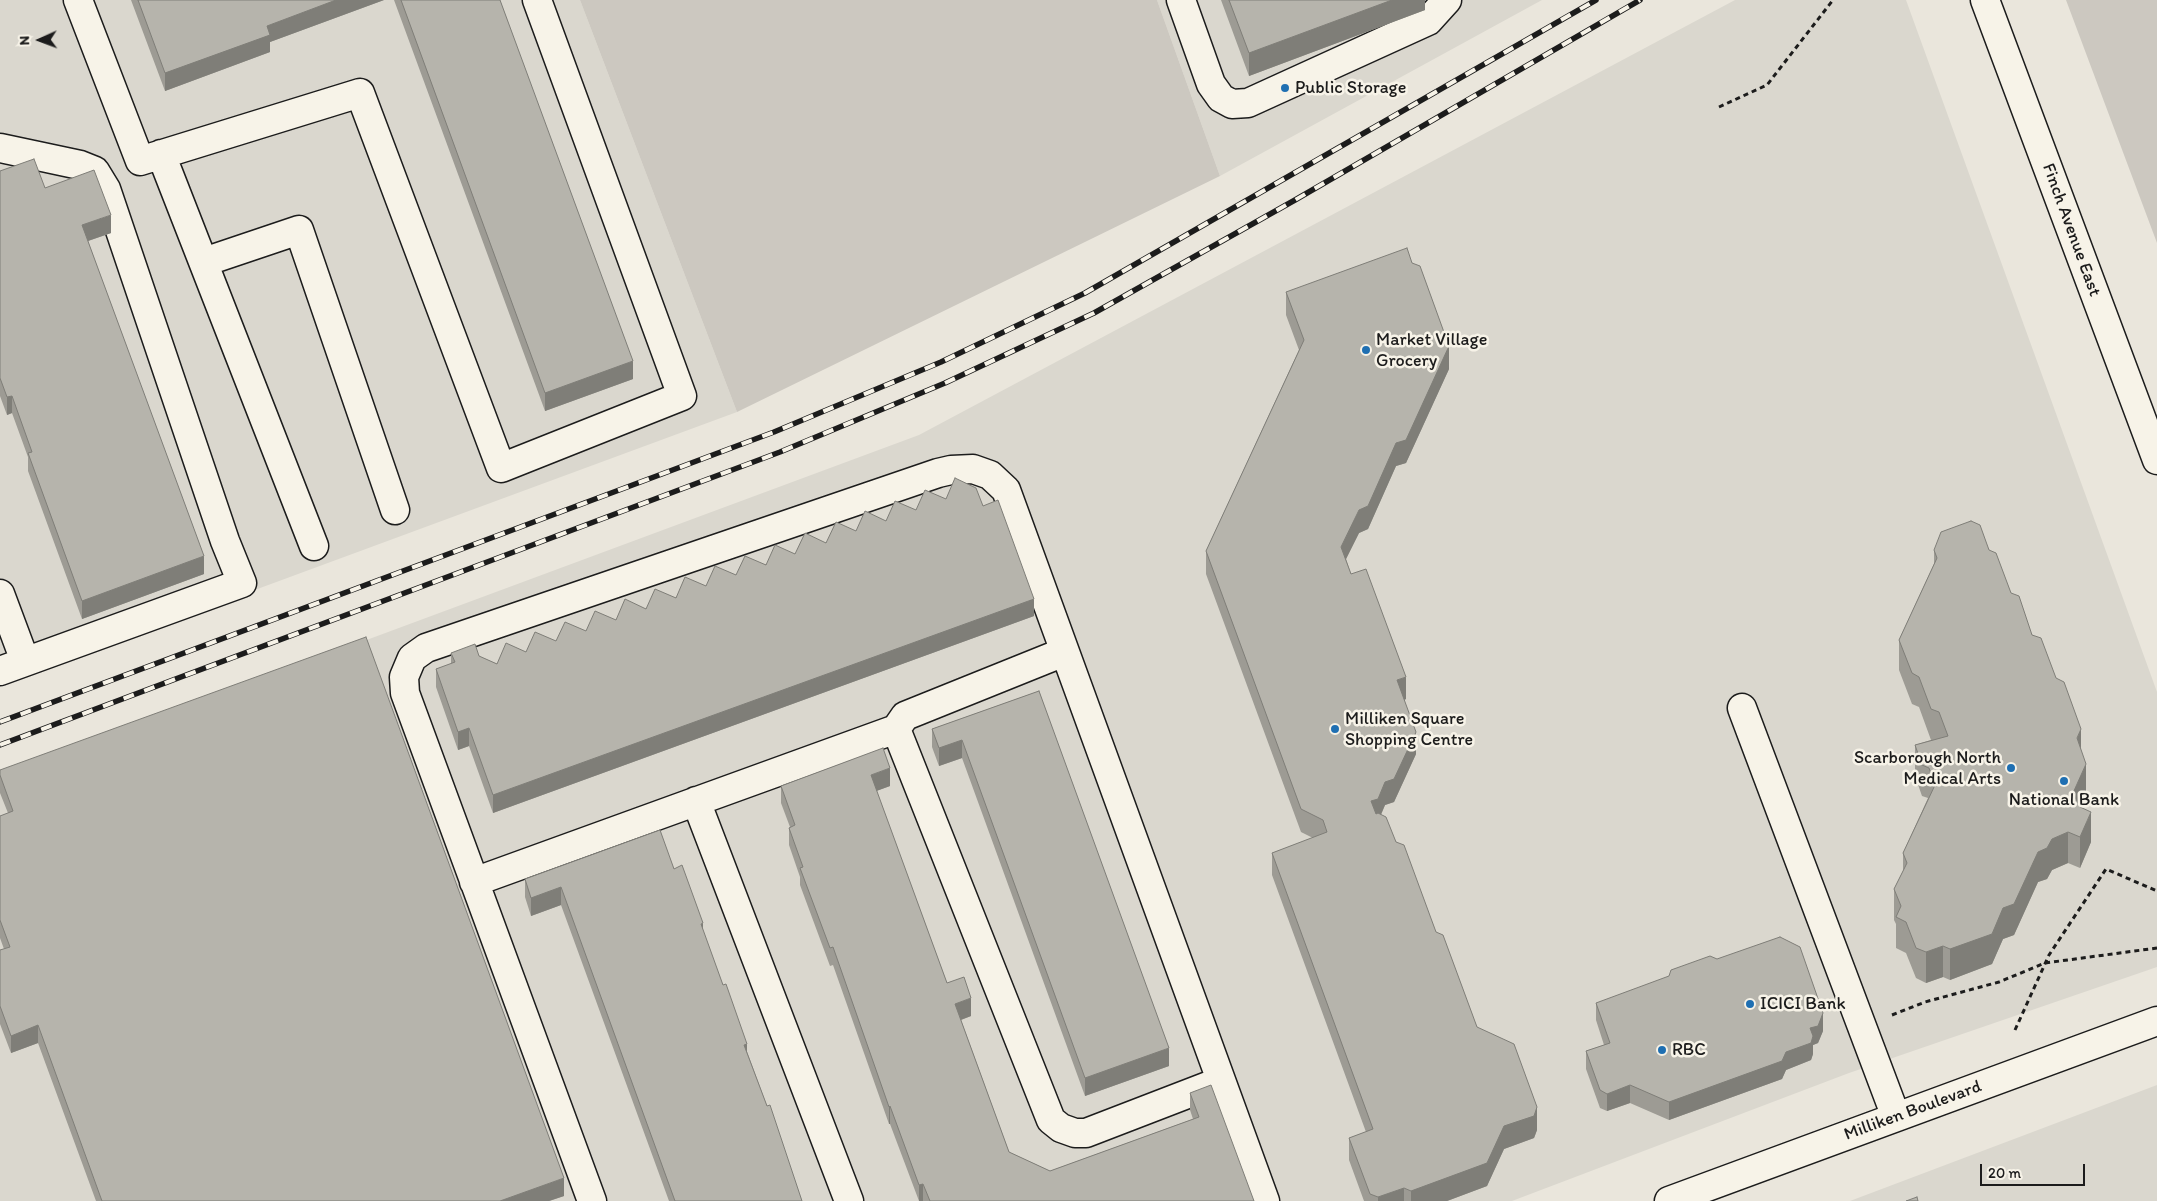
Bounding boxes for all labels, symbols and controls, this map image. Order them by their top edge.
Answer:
north arrow [15,15,65,65]
text: N [16,36,33,46]
place label: Public Storage [1295,77,1406,99]
marker: Public Storage [1279,82,1291,94]
street label: Finch Avenue East [2037,160,2105,300]
place label: Market Village Grocery [1376,329,1487,372]
marker: Market Village Grocery [1360,344,1372,356]
place label: Milliken Square Shopping Centre [1345,708,1473,751]
marker: Milliken Square Shopping Centre [1329,723,1341,735]
place label: Scarborough North Medical Arts [1854,747,2001,790]
marker: Scarborough North Medical Arts [2005,762,2017,774]
marker: National Bank [2058,775,2070,787]
place label: National Bank [2009,789,2119,811]
place label: ICICI Bank [1760,993,1846,1015]
marker: ICICI Bank [1744,998,1756,1010]
place label: RBC [1672,1039,1706,1061]
marker: RBC [1656,1044,1668,1056]
street label: Milliken Boulevard [1841,1076,1985,1146]
scale bar [1982,1154,2087,1186]
text: 20 m [1988,1164,2021,1182]

